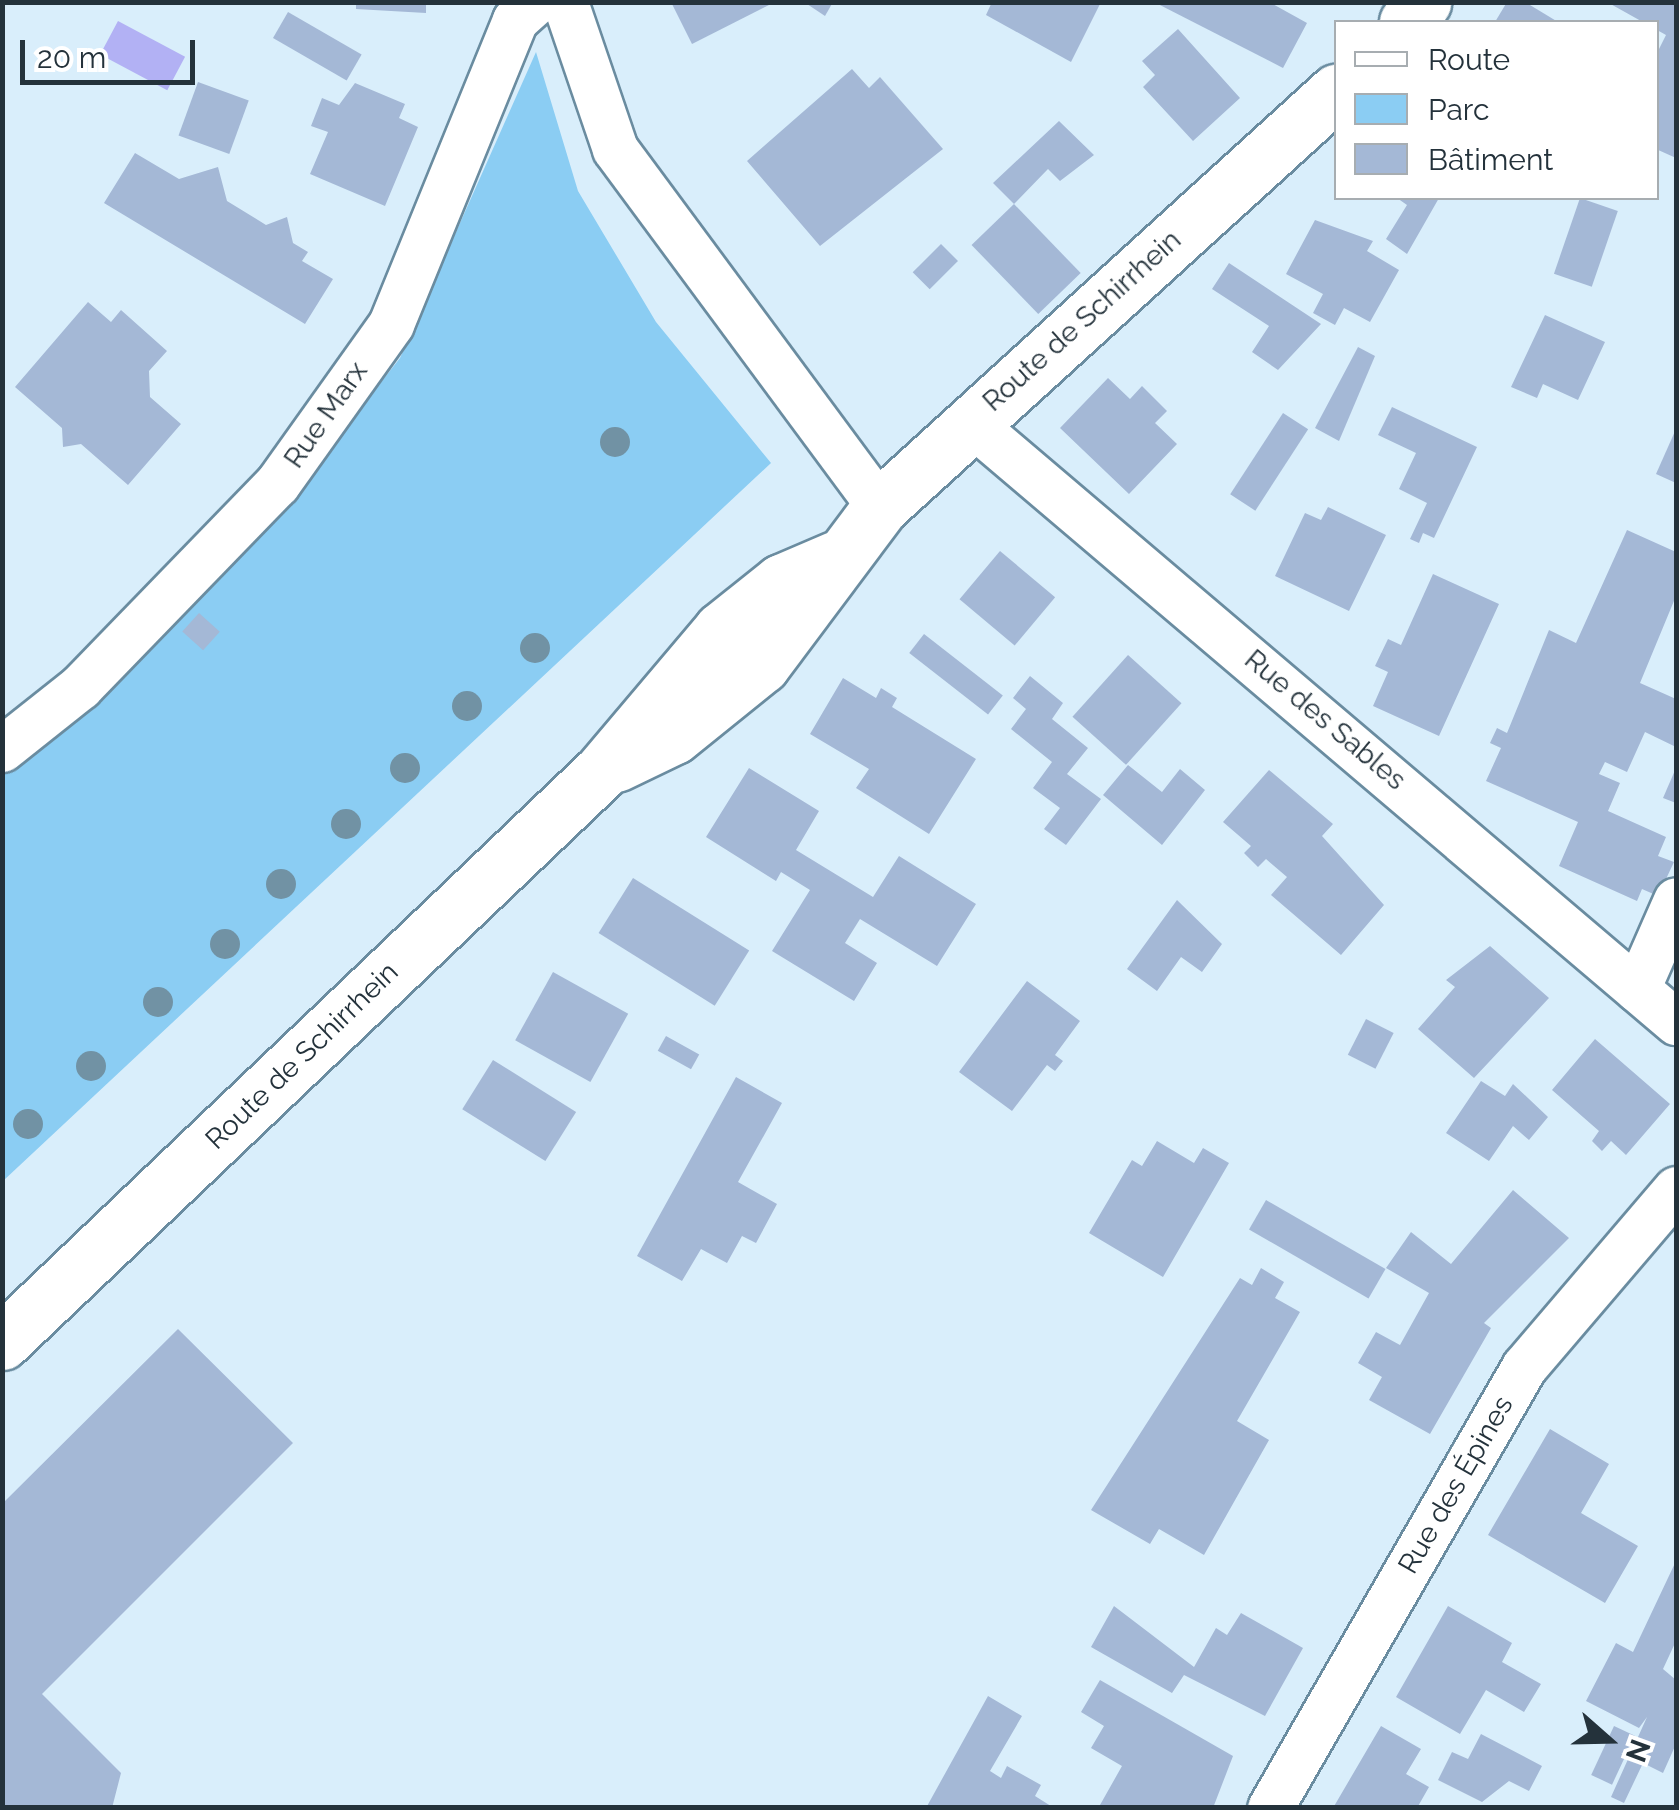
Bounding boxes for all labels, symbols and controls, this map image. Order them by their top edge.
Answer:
scale bar [25,20,200,82]
legend [1334,20,1659,200]
text: 20 m [37,40,106,75]
text: Route [1428,42,1510,77]
text: Parc [1428,92,1489,127]
text: Bâtiment [1428,142,1553,177]
street label: Route de Schirrhein [976,223,1188,419]
street label: Rue Marx [277,355,375,475]
street label: Rue des Sables [1238,643,1412,797]
street label: Route de Schirrhein [199,956,405,1156]
street label: Rue des Épines [1392,1390,1520,1580]
north arrow [1559,1690,1659,1790]
text: N [1619,1735,1657,1766]

